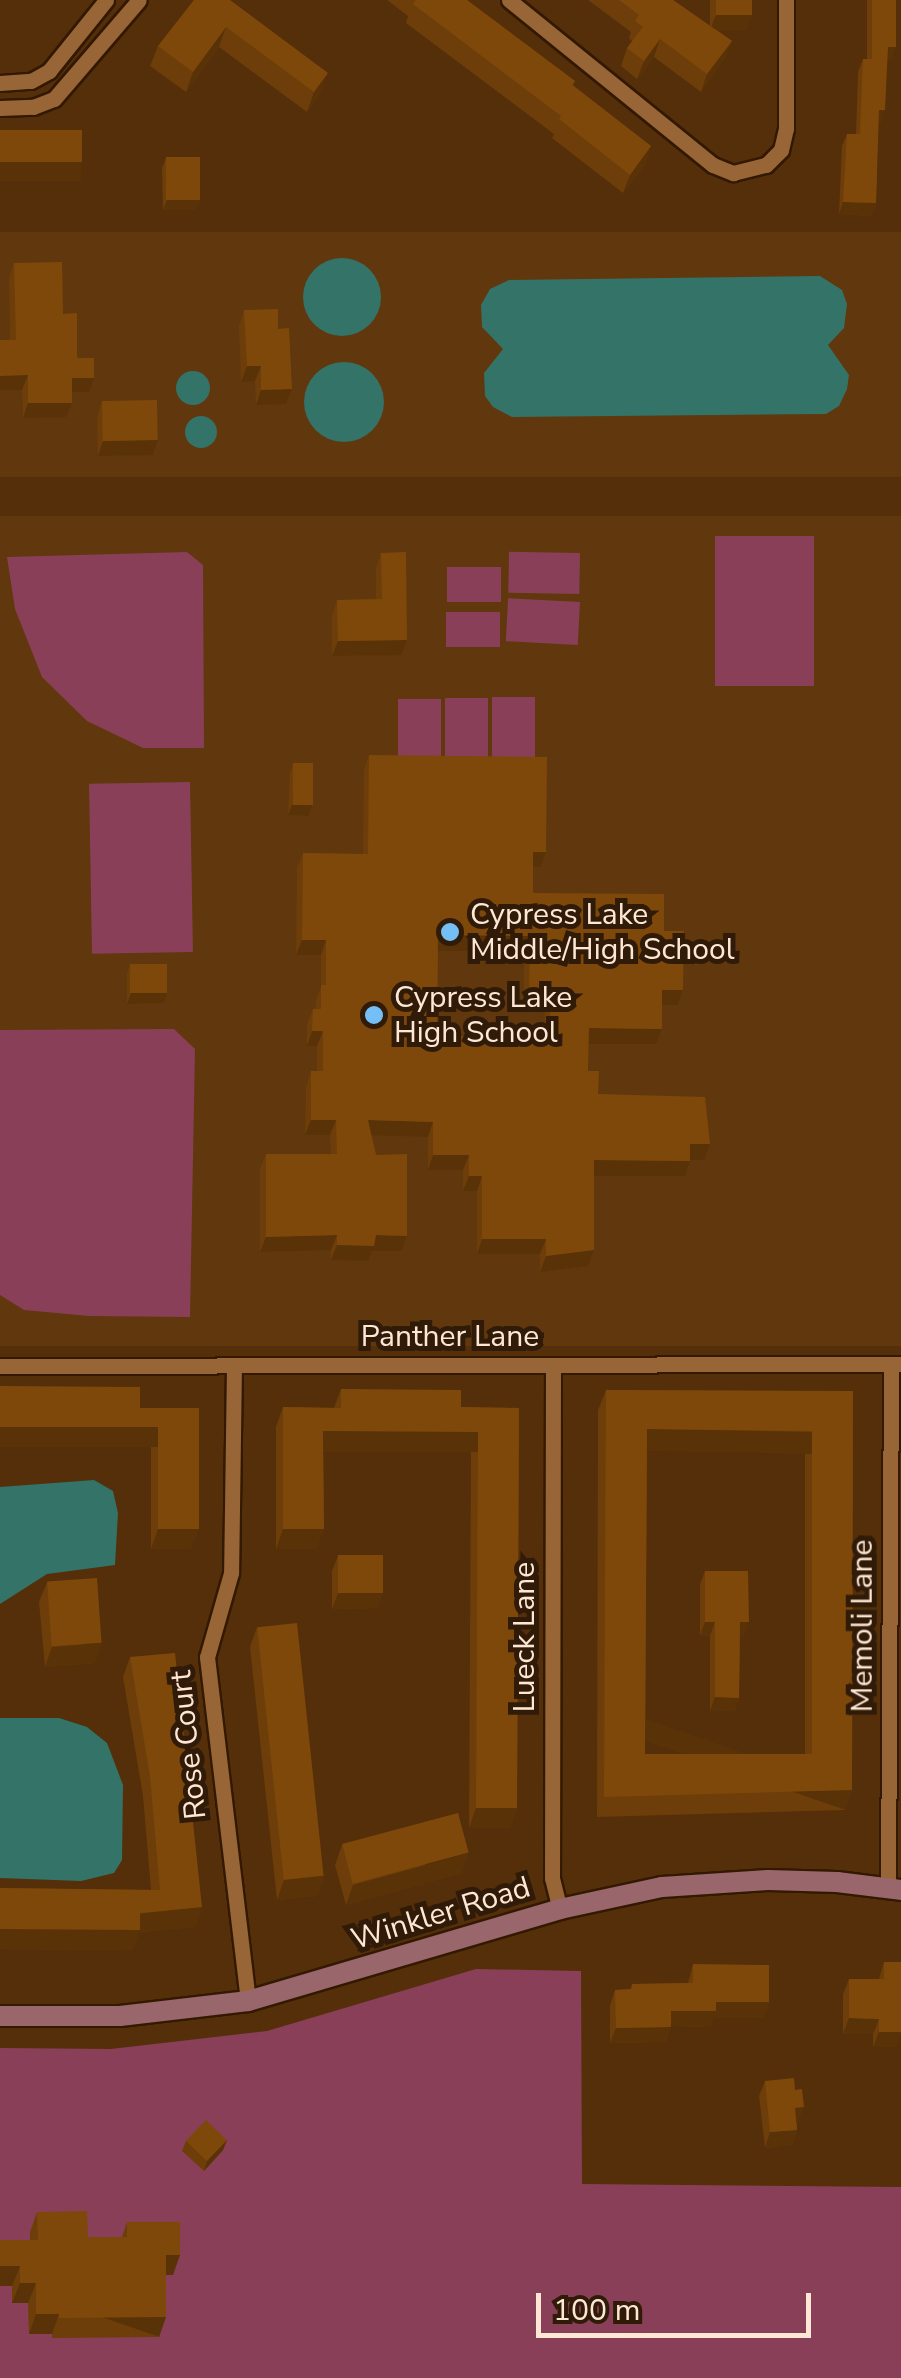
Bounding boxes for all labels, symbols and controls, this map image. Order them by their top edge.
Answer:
place label: Cypress Lake Middle/High School [470,897,735,968]
marker: Cypress Lake Middle/High School [439,921,461,943]
place label: Cypress Lake High School [394,980,572,1050]
marker: Cypress Lake High School [363,1004,385,1026]
street label: Panther Lane [361,1319,539,1355]
street label: Memoli Lane [845,1540,881,1712]
street label: Lueck Lane [507,1562,543,1712]
street label: Rose Court [163,1669,215,1821]
street label: Winkler Road [347,1870,535,1958]
scale bar [541,2273,816,2335]
text: 100 m [553,2290,640,2331]

